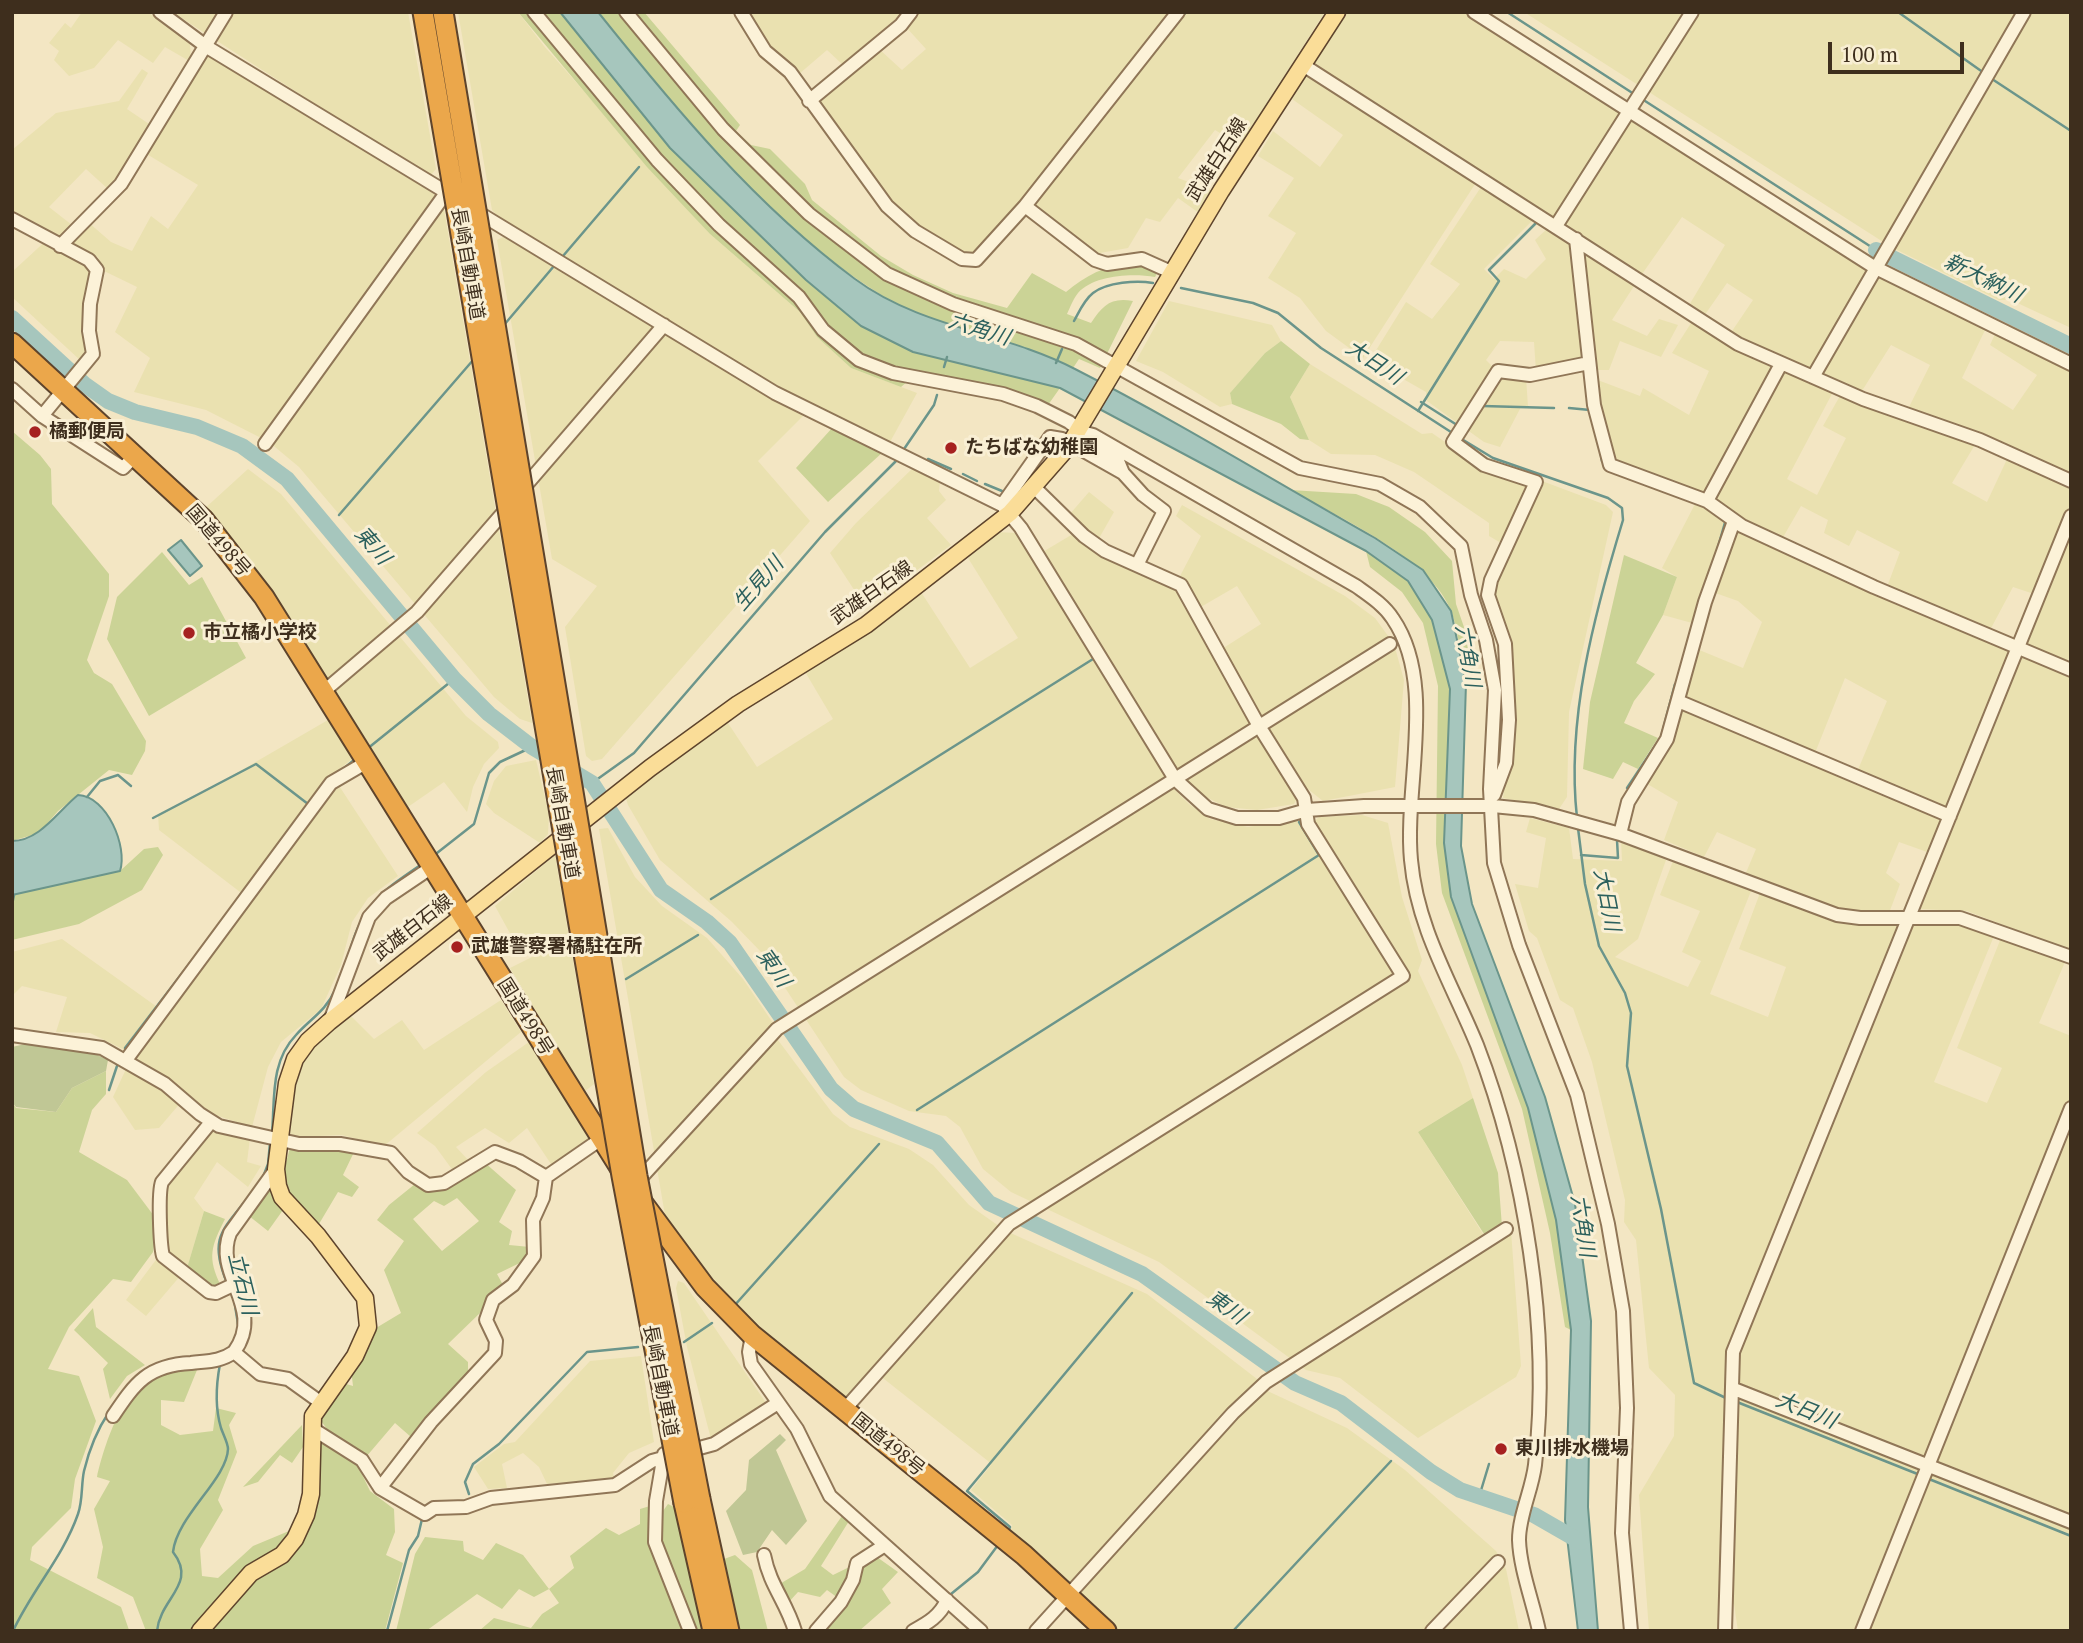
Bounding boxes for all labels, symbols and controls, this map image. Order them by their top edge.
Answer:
scale bar [1831,28,1968,72]
text: 100 m [1841,40,1898,68]
street label: 武雄白石線 [1182,114,1252,206]
street label: 長崎自動車道 [446,206,488,322]
water label: 新大納川 [1940,249,2026,309]
water label: 六角川 [945,309,1013,351]
water label: 大日川 [1341,335,1407,391]
place label: 橘郵便局 [49,421,125,443]
marker: 橘郵便局 [27,424,43,440]
place label: たちばな幼稚園 [965,437,1098,459]
marker: たちばな幼稚園 [943,440,959,456]
street label: 国道498号 [181,501,255,581]
water label: 東川 [349,522,395,570]
water label: 生見川 [729,552,789,616]
street label: 武雄白石線 [827,556,917,630]
place label: 市立橘小学校 [203,622,317,644]
water label: 六角川 [1449,623,1485,689]
marker: 市立橘小学校 [181,625,197,641]
street label: 長崎自動車道 [541,765,583,881]
water label: 大日川 [1588,867,1624,933]
street label: 武雄白石線 [369,890,457,966]
place label: 武雄警察署橘駐在所 [471,936,642,958]
marker: 武雄警察署橘駐在所 [449,939,465,955]
water label: 東川 [751,944,795,992]
street label: 国道498号 [492,974,558,1060]
water label: 六角川 [1565,1193,1599,1259]
water label: 立石川 [222,1250,262,1318]
water label: 東川 [1202,1286,1250,1330]
street label: 長崎自動車道 [638,1323,682,1439]
water label: 大日川 [1772,1388,1840,1434]
street label: 国道498号 [847,1409,929,1481]
place label: 東川排水機場 [1515,1438,1629,1460]
marker: 東川排水機場 [1493,1441,1509,1457]

